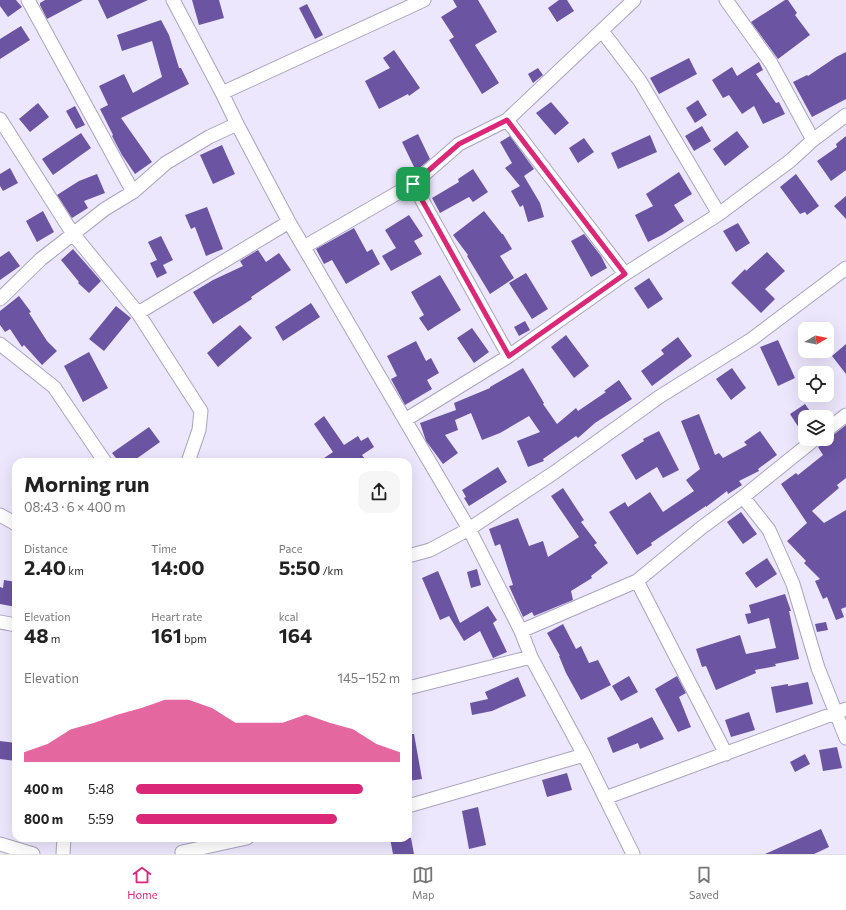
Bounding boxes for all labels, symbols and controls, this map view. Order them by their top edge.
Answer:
pin [396,167,430,201]
icon: arrive [402,173,424,195]
north arrow [798,322,834,358]
map controls [798,322,834,446]
button: locate [798,366,834,402]
button: layers [798,410,834,446]
text: Morning run [24,470,150,497]
button: share [358,471,400,513]
text: 08:43 · 6 × 400 m [24,499,126,515]
text: Distance [24,542,68,555]
text: Time [151,542,177,555]
text: Pace [279,542,303,555]
text: 2.40 [24,555,66,579]
text: 14:00 [151,555,205,579]
text: 5:50 [279,555,321,579]
text: km [66,564,84,577]
text: /km [321,564,343,577]
text: Elevation [24,610,70,623]
text: Heart rate [151,610,202,623]
text: kcal [279,610,298,623]
text: 48 [24,623,49,647]
text: 161 [151,623,182,647]
text: 164 [279,623,312,647]
text: m [49,632,60,645]
text: bpm [182,632,207,645]
text: Elevation [24,670,79,686]
text: 145–152 m [337,670,400,686]
text: 400 m [24,781,63,797]
text: 5:48 [88,781,114,797]
text: 800 m [24,811,63,827]
text: 5:59 [88,811,114,827]
tab: Home [127,864,157,901]
tab: Map [412,864,435,901]
tab: Saved [689,864,719,901]

